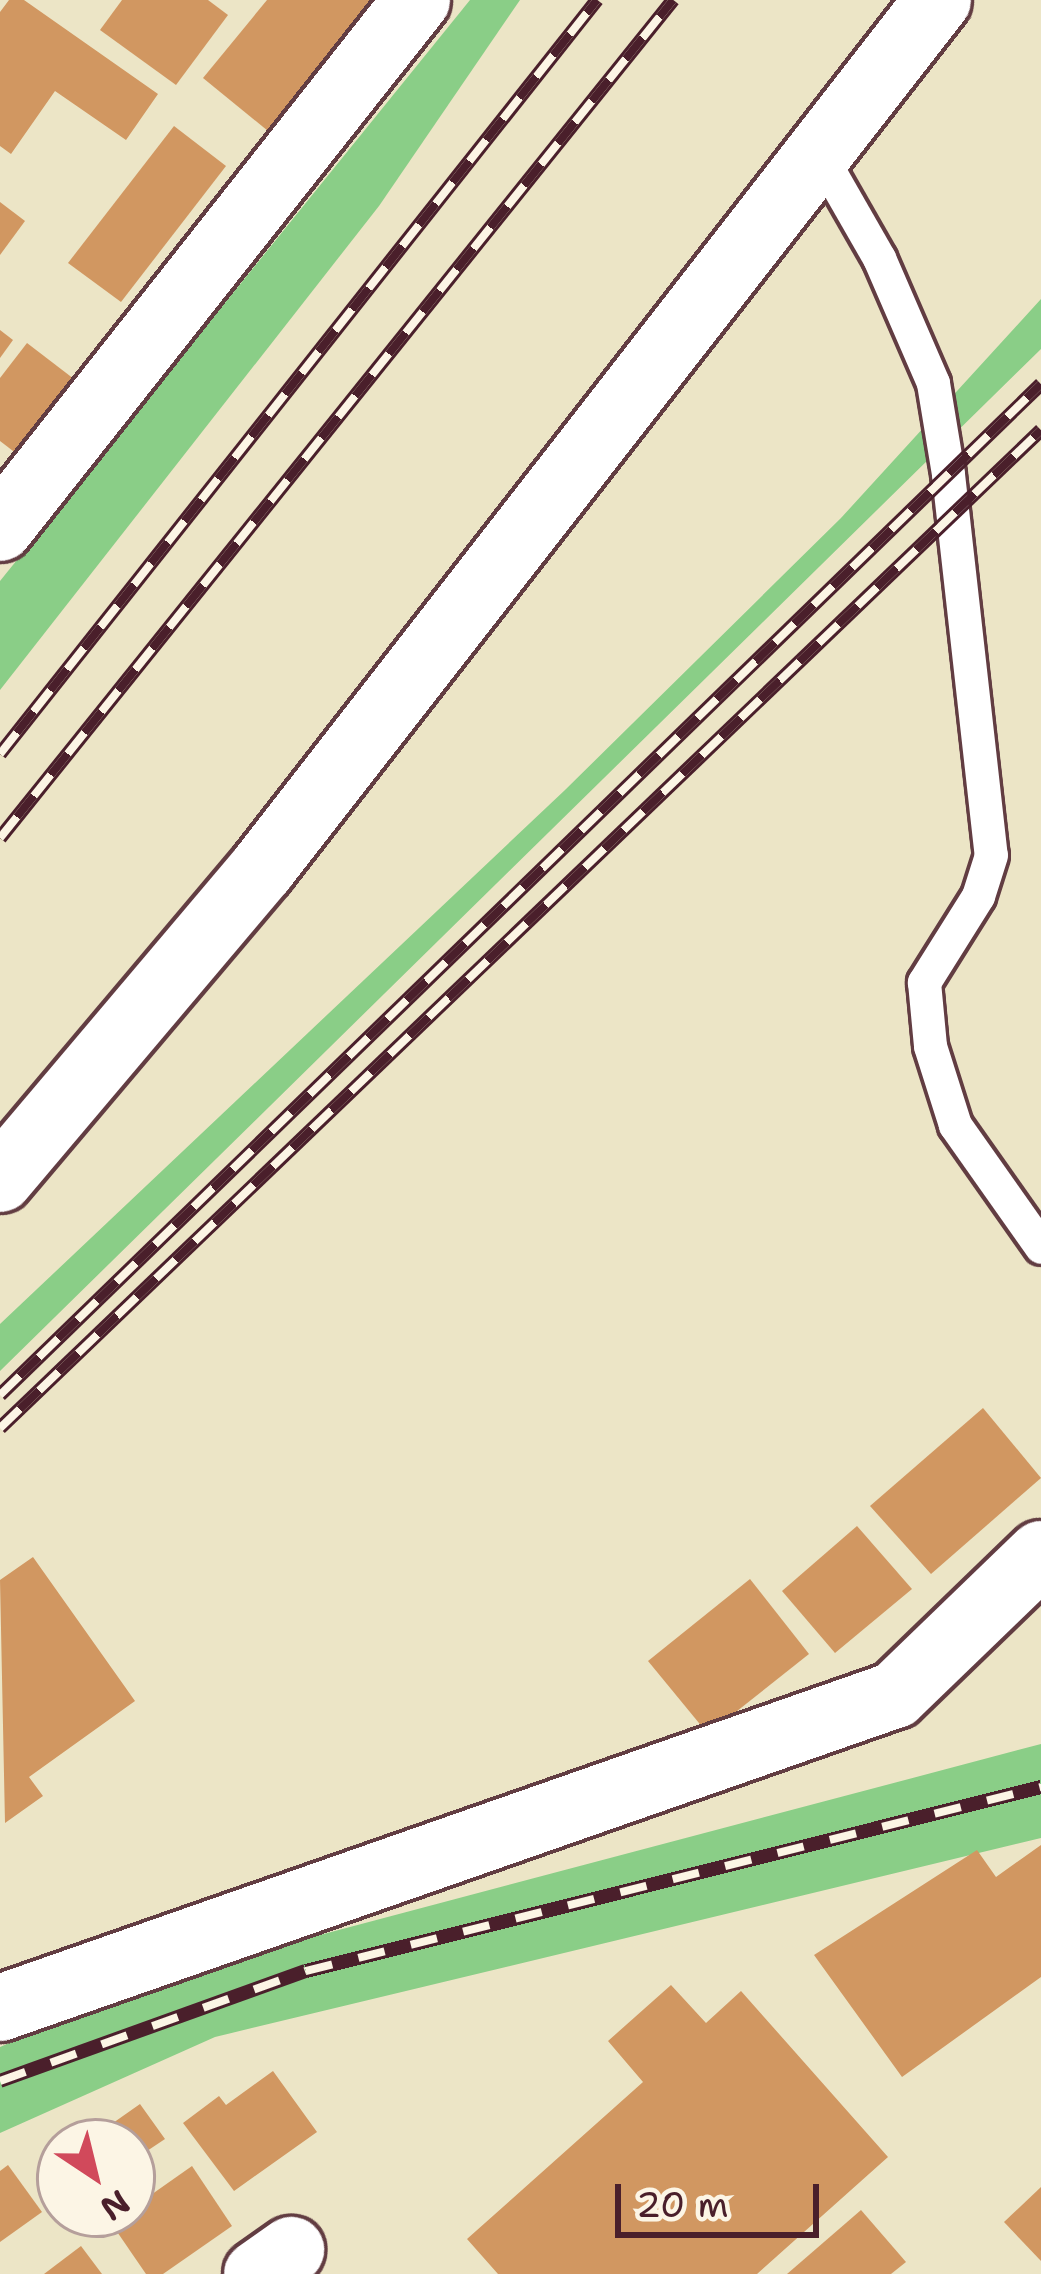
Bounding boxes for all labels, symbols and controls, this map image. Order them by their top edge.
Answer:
north arrow [36,2118,156,2238]
scale bar [621,2160,825,2234]
text: N [92,2180,139,2231]
text: 20 m [636,2180,729,2229]

